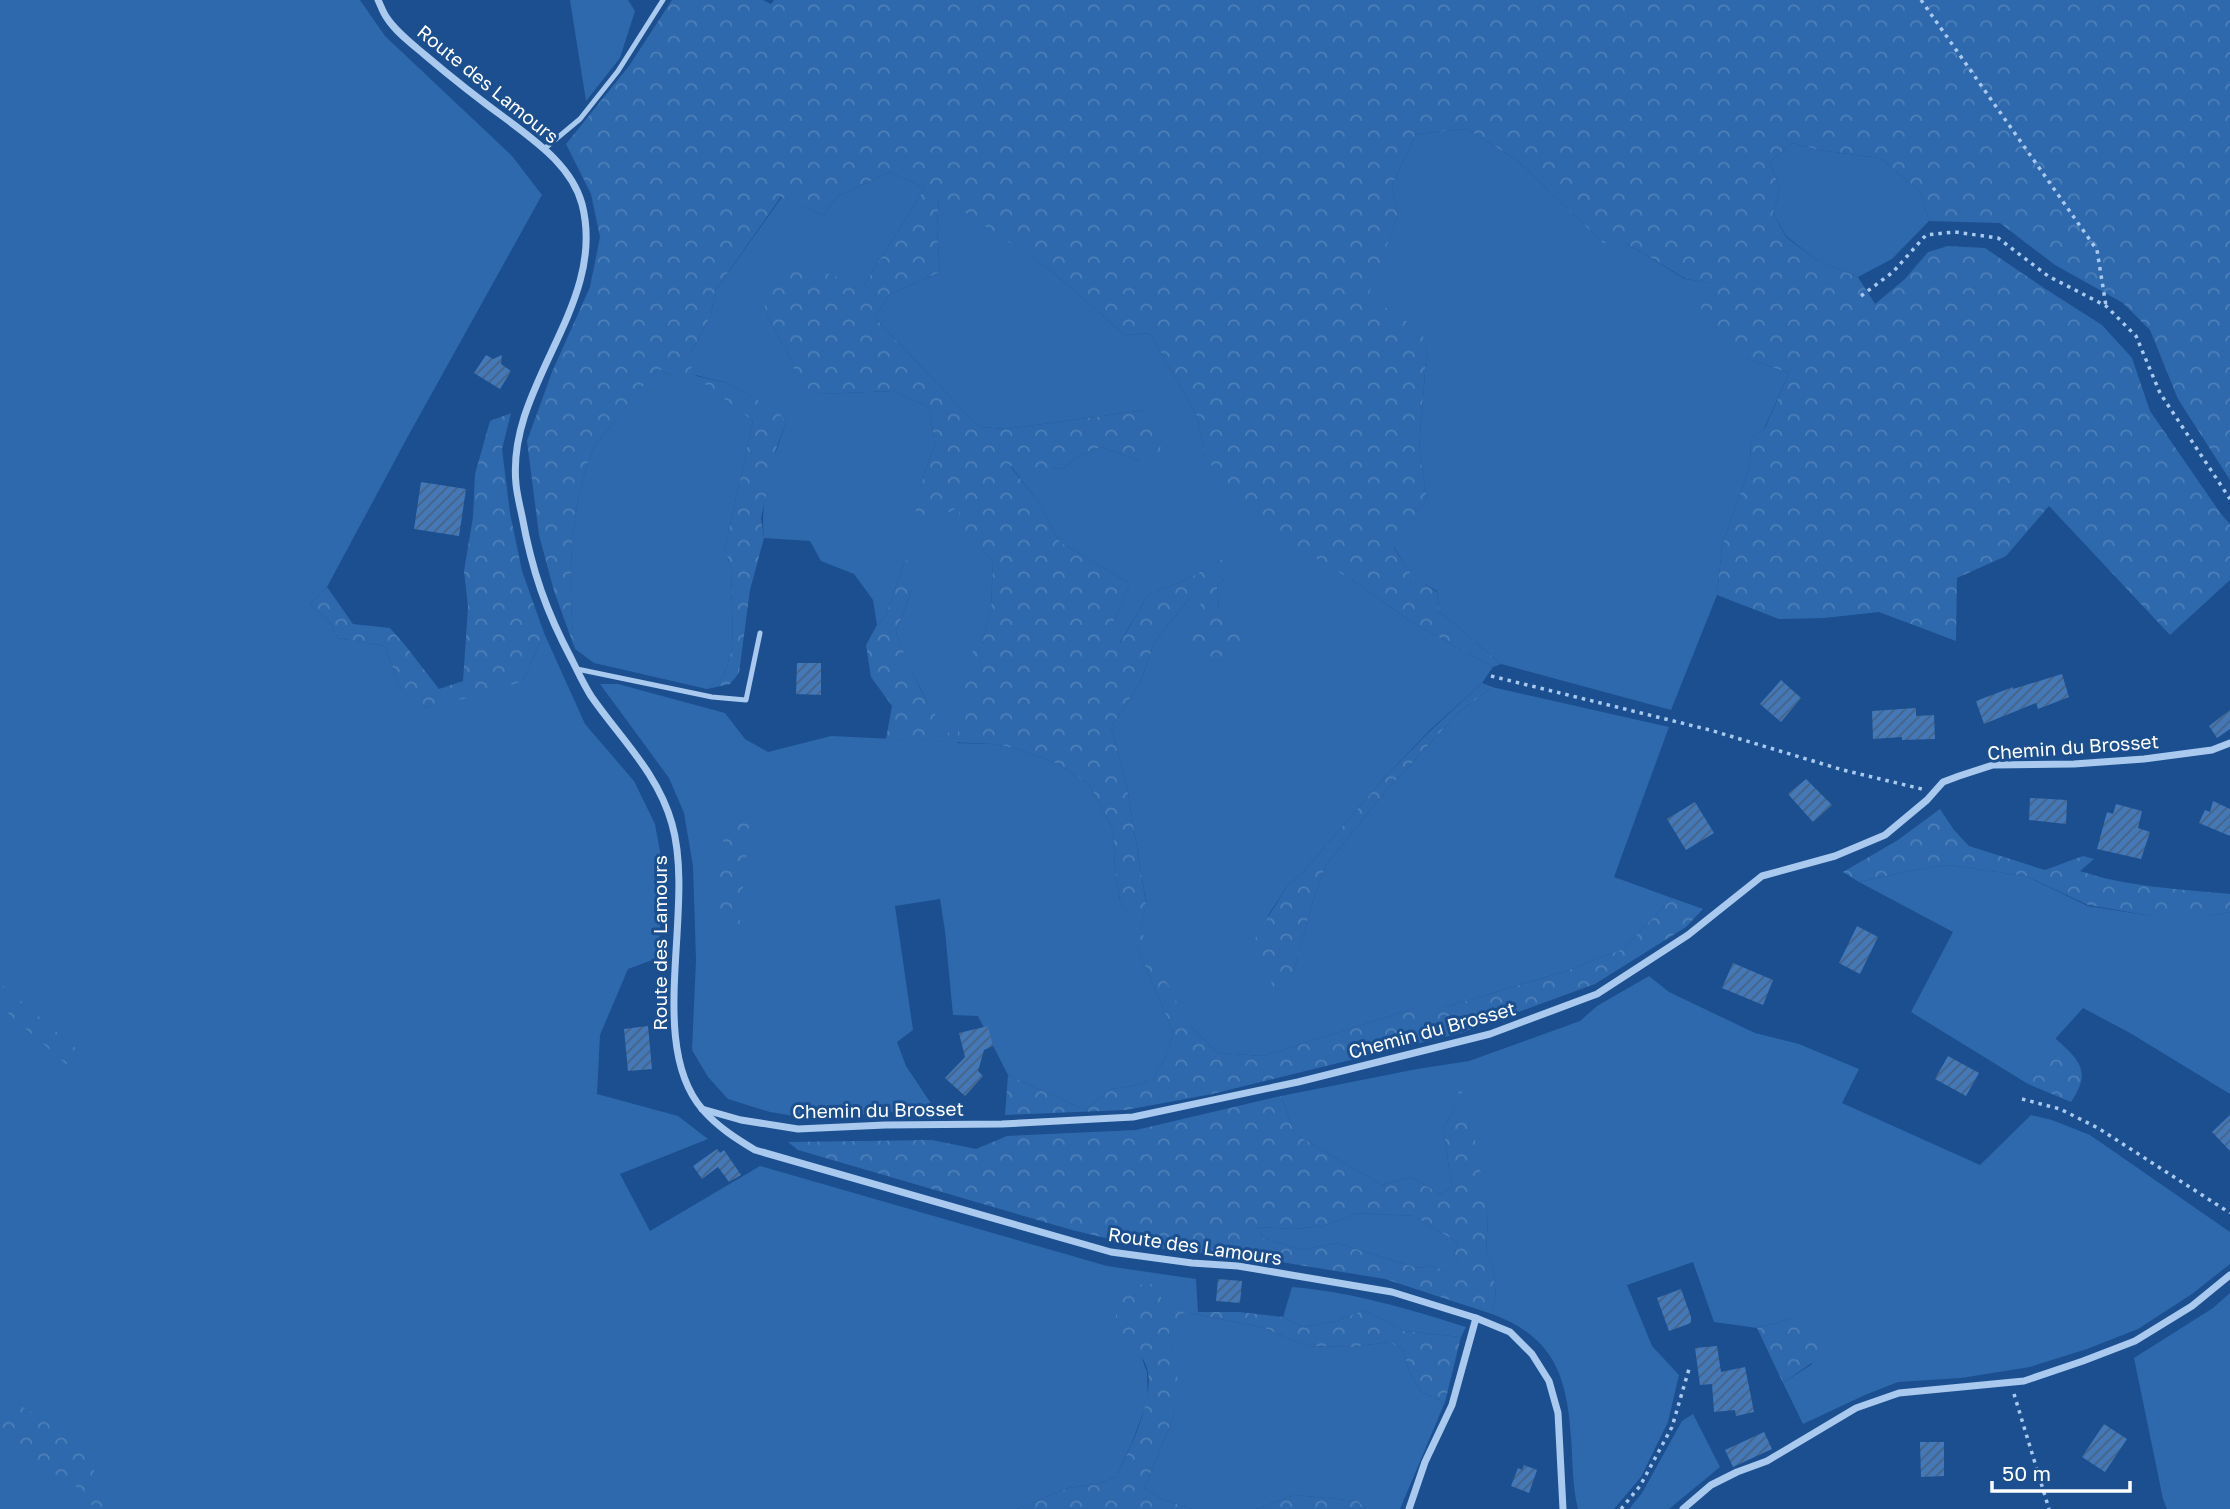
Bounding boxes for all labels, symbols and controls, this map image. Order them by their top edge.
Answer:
street label: Route des Lamours [413,19,564,148]
street label: Chemin du Brosset [1986,729,2160,764]
street label: Route des Lamours [648,855,671,1031]
street label: Chemin du Brosset [1346,996,1518,1063]
street label: Chemin du Brosset [792,1097,964,1122]
street label: Route des Lamours [1107,1222,1284,1269]
scale bar [1992,1450,2130,1494]
text: 50 m [2002,1460,2051,1486]

